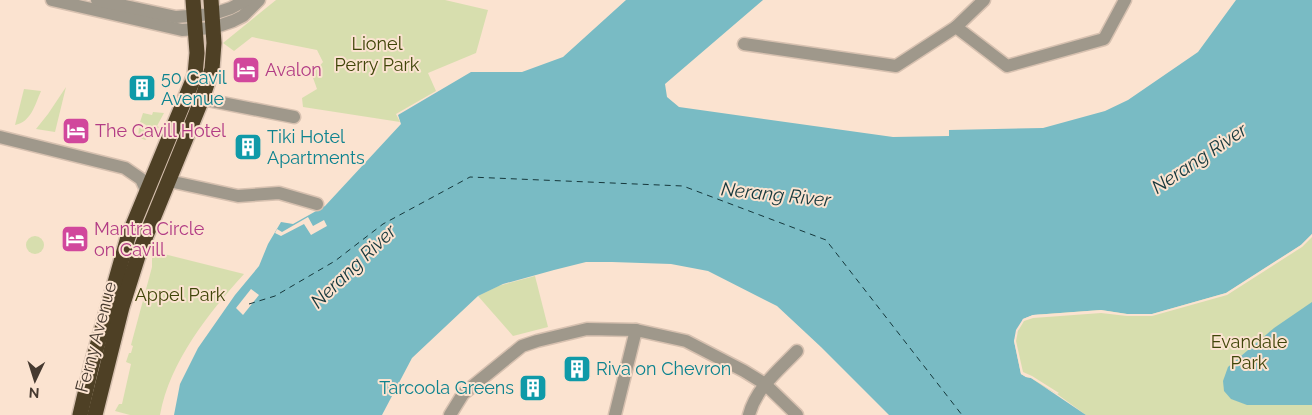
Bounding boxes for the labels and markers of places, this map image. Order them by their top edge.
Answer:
hotel icon: Avalon [231,55,261,85]
place label: Avalon [265,59,322,80]
place label: 50 Cavil Avenue [161,67,227,109]
building icon: 50 Cavil Avenue [127,73,157,103]
hotel icon: The Cavill Hotel [61,116,91,146]
place label: The Cavill Hotel [95,120,226,141]
place label: Tiki Hotel Apartments [267,126,365,168]
building icon: Tiki Hotel Apartments [233,132,263,162]
place label: Mantra Circle on Cavill [94,218,205,260]
hotel icon: Mantra Circle on Cavill [60,224,90,254]
building icon: Riva on Chevron [562,354,592,384]
place label: Riva on Chevron [596,358,731,379]
building icon: Tarcoola Greens [518,373,548,403]
place label: Tarcoola Greens [379,377,514,398]

